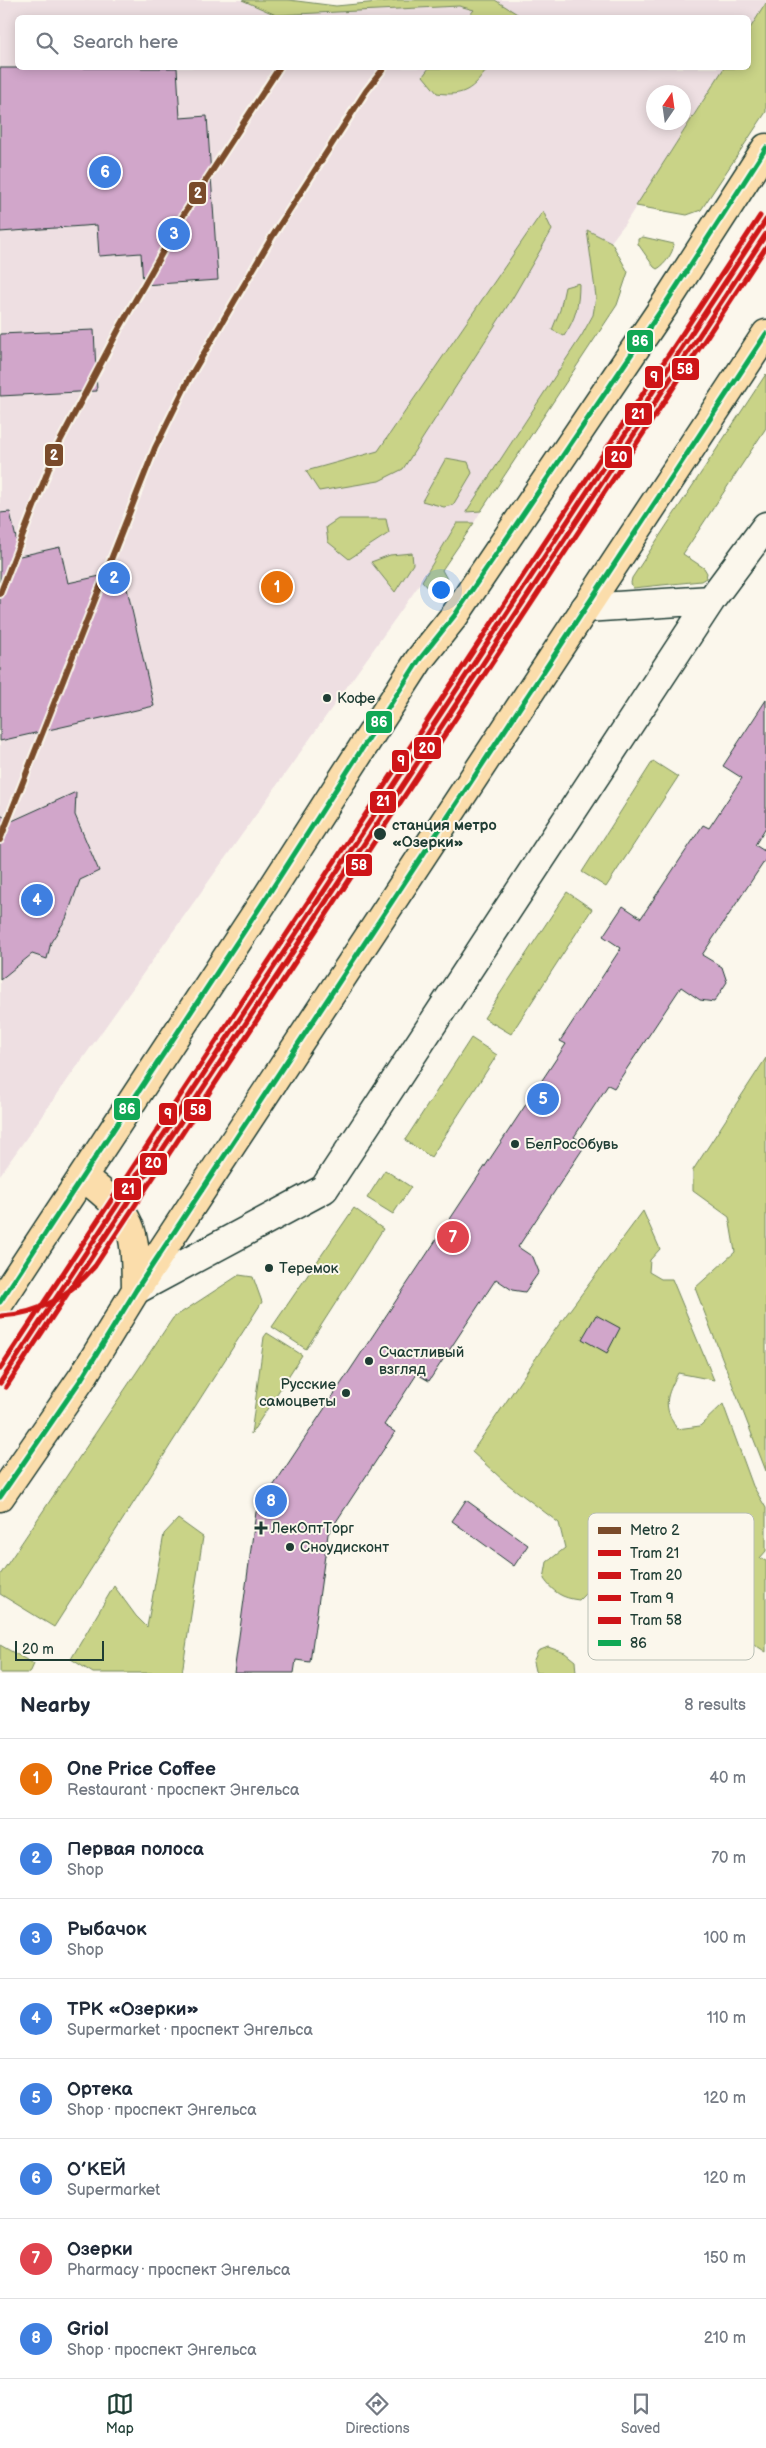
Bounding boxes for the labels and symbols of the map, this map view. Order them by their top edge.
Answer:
north arrow [646,85,691,130]
pin: 6 [89,153,121,191]
line badge: 2 [188,181,207,205]
text: 2 [194,185,203,202]
pin: 3 [158,215,190,253]
line badge: 86 [626,329,654,353]
text: 86 [632,333,648,350]
line badge: 58 [671,357,700,381]
text: 58 [677,361,693,378]
line badge: 9 [644,365,664,389]
text: 9 [650,369,658,386]
line badge: 21 [624,402,653,426]
text: 21 [631,406,645,423]
line badge: 2 [44,443,64,467]
line badge: 20 [604,445,633,469]
text: 2 [50,447,59,464]
text: 20 [611,449,628,466]
pin: 2 [98,559,130,597]
pin: 1 [261,568,293,606]
your location [428,577,454,603]
place label: Кофе [337,689,375,708]
marker: Кофе [321,692,333,704]
line badge: 86 [365,710,393,734]
text: 86 [371,714,387,731]
line badge: 20 [413,736,442,760]
text: 20 [419,740,436,757]
line badge: 9 [391,749,410,773]
text: 9 [397,753,405,770]
line badge: 21 [369,790,397,814]
text: 21 [376,793,390,810]
place label: станция метро «Озерки» [392,816,497,852]
marker: станция метро «Озерки» [372,826,388,842]
line badge: 58 [345,853,373,877]
text: 58 [351,857,367,874]
pin: 4 [21,881,53,919]
pin: 5 [527,1080,559,1118]
line badge: 86 [113,1097,141,1121]
line badge: 58 [183,1098,212,1122]
text: 86 [119,1101,135,1118]
line badge: 9 [158,1102,178,1126]
text: 58 [190,1102,206,1119]
text: 9 [164,1106,172,1123]
place label: БелРосОбувь [525,1135,619,1154]
marker: БелРосОбувь [509,1138,521,1150]
line badge: 20 [139,1152,168,1176]
text: 20 [145,1155,162,1172]
line badge: 21 [113,1177,142,1201]
text: 21 [121,1181,135,1198]
pin: 7 [437,1218,469,1256]
place label: Теремок [279,1259,339,1278]
marker: Теремок [263,1262,275,1274]
place label: Счастливый взгляд [379,1343,464,1379]
marker: Счастливый взгляд [363,1355,375,1367]
place label: Русские самоцветы [259,1375,336,1411]
marker: Русские самоцветы [340,1387,352,1399]
pin: 8 [255,1482,287,1520]
legend [588,1513,754,1660]
place label: ЛекОптТорг [270,1519,354,1538]
marker: ЛекОптТорг [255,1522,267,1534]
text: Metro 2 [630,1522,680,1539]
place label: Сноудисконт [300,1538,389,1557]
marker: Сноудисконт [284,1541,296,1553]
text: Tram 21 [630,1545,679,1562]
text: Tram 20 [630,1567,682,1584]
text: Tram 9 [630,1590,674,1607]
text: Tram 58 [630,1612,682,1629]
text: 86 [630,1635,647,1652]
scale bar [15,1638,104,1661]

